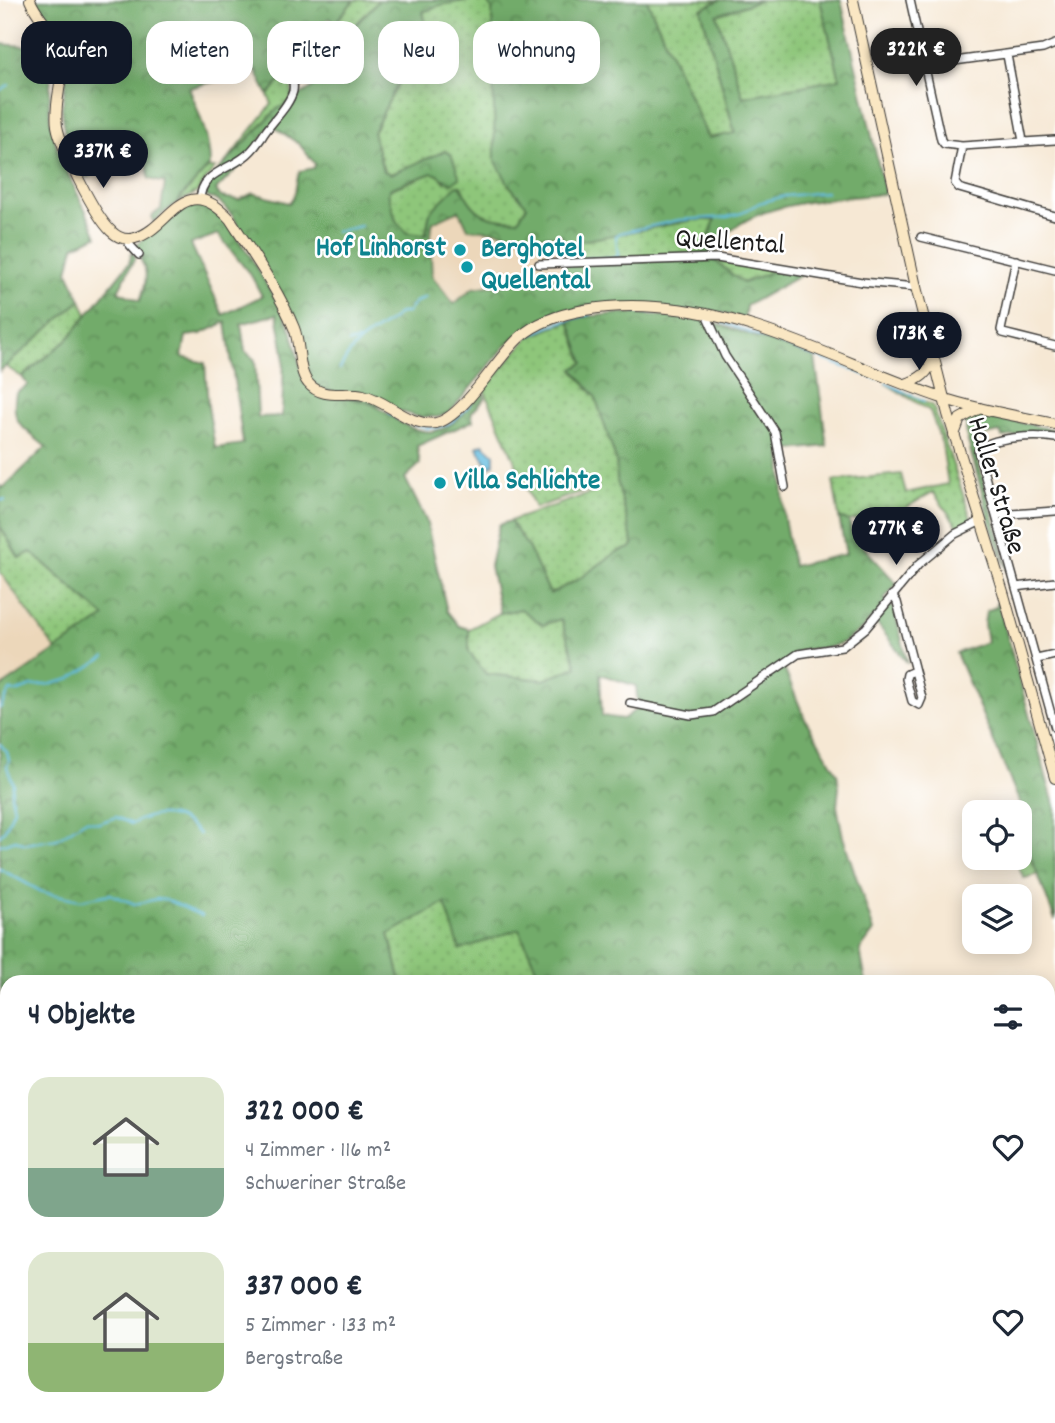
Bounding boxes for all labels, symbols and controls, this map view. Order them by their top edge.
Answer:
chip: Kaufen [21,21,132,84]
chip: Mieten [146,21,253,84]
chip: Filter [267,21,364,84]
chip: Neu [378,21,459,84]
chip: Wohnung [473,21,600,84]
pin: 322K € [859,28,973,88]
text: 322K € [886,34,946,67]
pin: 337K € [46,130,160,190]
text: 337K € [74,136,132,169]
street label: Quellental [674,220,786,268]
place label: Hof Linhorst [316,230,447,270]
place label: Berghotel Quellental [481,231,591,303]
marker: Hof Linhorst [452,242,468,258]
marker: Berghotel Quellental [459,259,475,275]
pin: 173K € [862,312,976,372]
text: 173K € [893,318,945,351]
street label: Haller Straße [954,412,1034,560]
place label: Villa Schlichte [454,463,600,503]
marker: Villa Schlichte [432,475,448,491]
pin: 277K € [839,508,953,567]
text: 277K € [868,513,924,546]
map controls [962,800,1032,954]
button: locate [962,800,1032,870]
button: layers [962,884,1032,954]
text: 4 Objekte [28,996,135,1039]
icon: filters [989,998,1027,1036]
text: 322 000 € [245,1092,364,1135]
icon: home [84,1105,168,1189]
icon: heart [989,1128,1027,1166]
text: 4 Zimmer · 116 m² [245,1135,391,1168]
text: Schweriner Straße [245,1168,406,1201]
text: 337 000 € [245,1267,363,1310]
icon: home [84,1280,168,1364]
icon: heart [989,1303,1027,1341]
text: 5 Zimmer · 133 m² [245,1310,396,1343]
text: Bergstraße [245,1343,343,1376]

